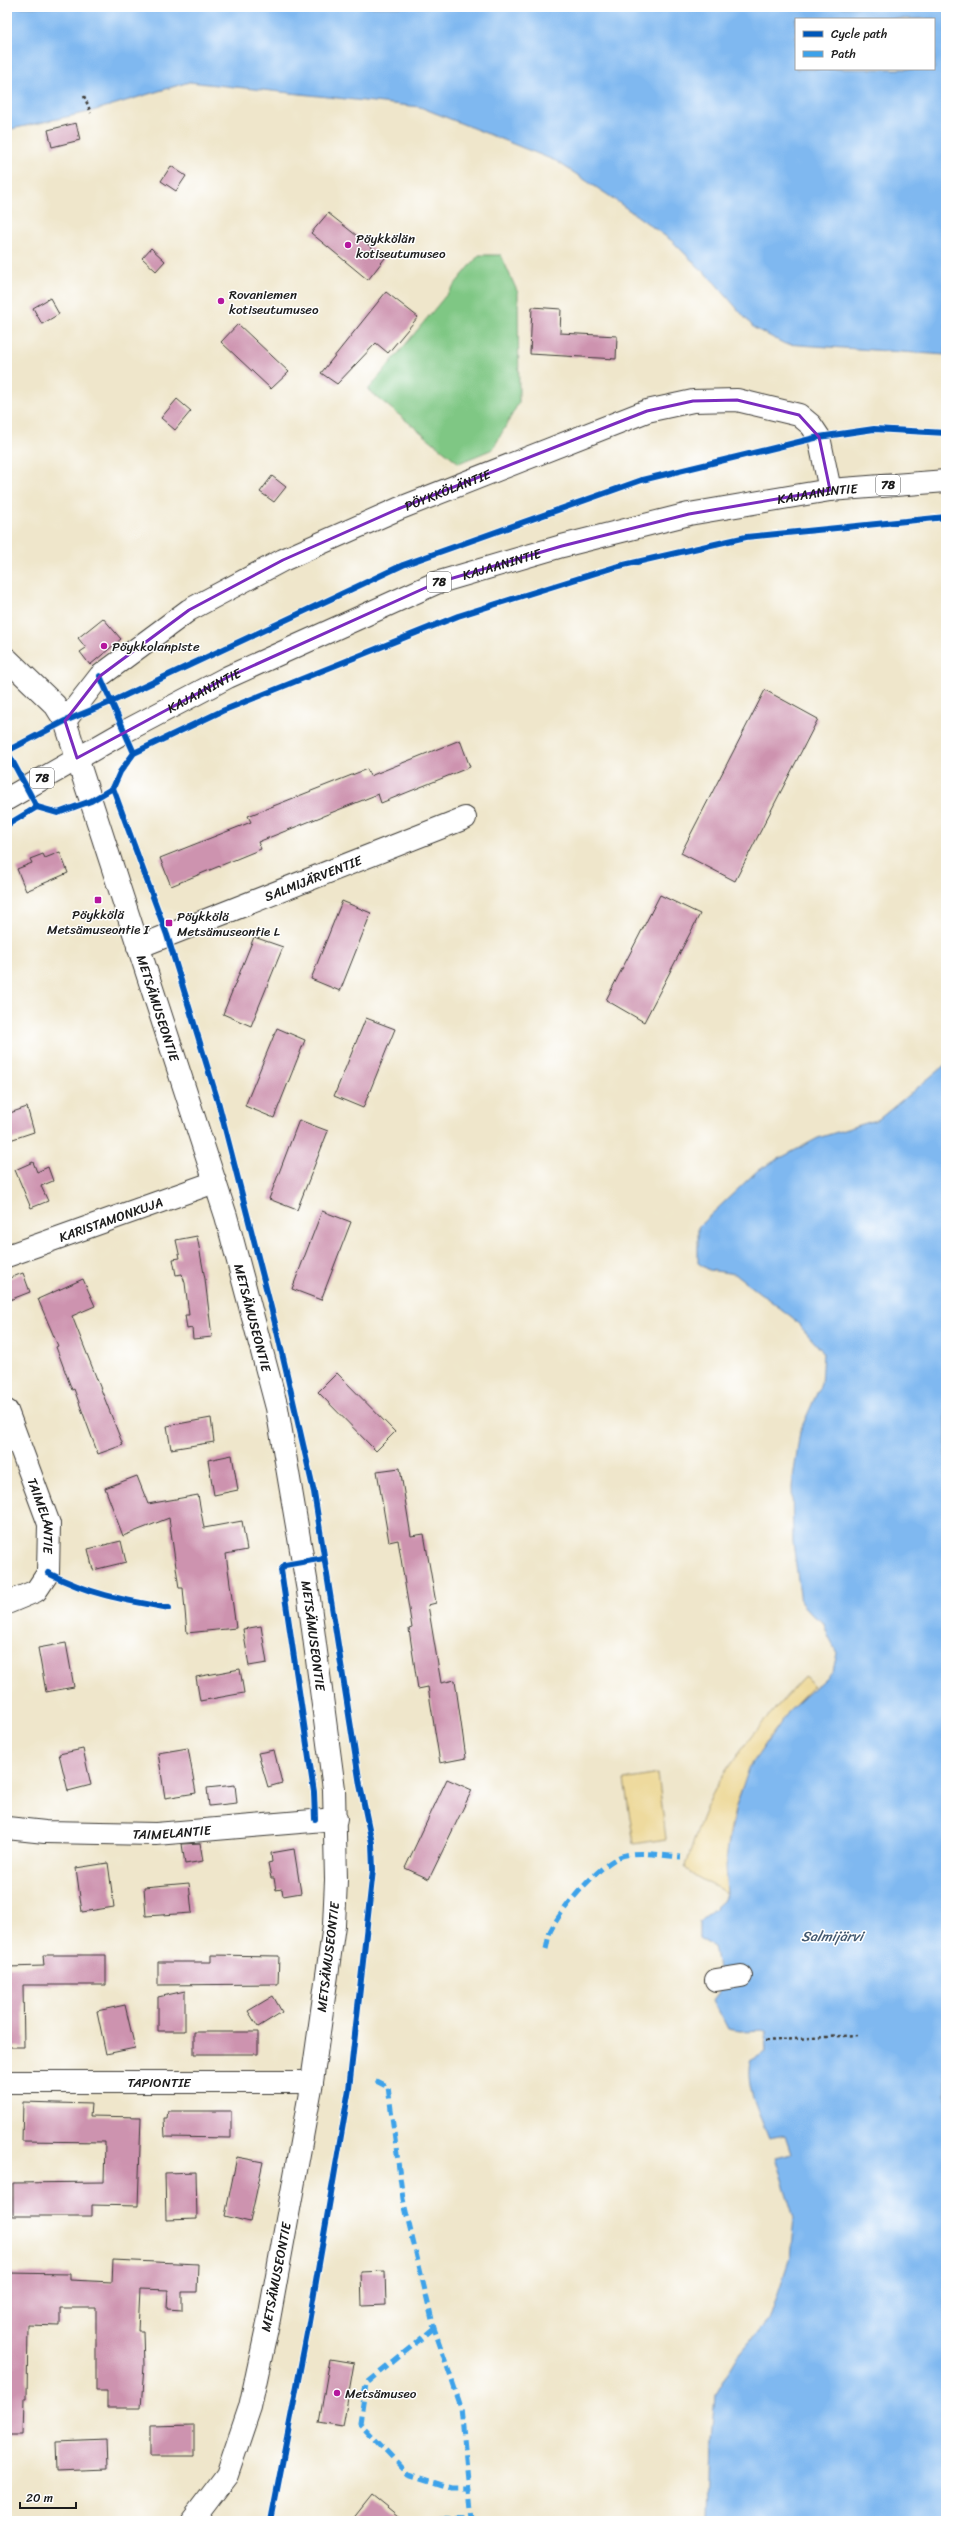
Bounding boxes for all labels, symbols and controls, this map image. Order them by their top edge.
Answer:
legend [795,18,935,70]
text: Cycle path [831,23,887,45]
text: Path [831,43,856,65]
place label: Pöykkölän kotiseutumuseo [356,227,446,265]
marker: Pöykkölän kotiseutumuseo [343,240,353,250]
place label: Rovaniemen kotiseutumuseo [229,283,319,321]
marker: Rovaniemen kotiseutumuseo [216,296,226,306]
street label: PÖYKKÖLÄNTIE [401,462,495,517]
road number: 78 [876,475,900,495]
street label: KAJAANINTIE [775,476,859,510]
street label: KAJAANINTIE [459,541,544,586]
road number: 78 [427,572,451,592]
place label: Pöykkolanpiste [112,635,200,658]
marker: Pöykkolanpiste [99,641,109,651]
street label: KAJAANINTIE [163,661,245,719]
road number: 78 [30,768,54,788]
street label: SALMIJÄRVENTIE [261,848,366,908]
marker: Pöykkölä Metsämuseontie I [93,895,103,905]
place label: Pöykkölä Metsämuseontie I [47,903,150,941]
place label: Pöykkölä Metsämuseontie L [177,905,280,943]
marker: Pöykkölä Metsämuseontie L [164,918,174,928]
street label: METSÄMUSEONTIE [130,952,187,1065]
street label: KARISTAMONKUJA [55,1190,166,1248]
street label: METSÄMUSEONTIE [228,1261,279,1375]
street label: TAIMELANTIE [21,1474,61,1555]
street label: METSÄMUSEONTIE [295,1579,333,1693]
street label: TAIMELANTIE [132,1818,212,1846]
street label: METSÄMUSEONTIE [310,1900,346,2013]
water label: Salmijärvi [801,1924,866,1949]
street label: TAPIONTIE [127,2071,191,2094]
street label: METSÄMUSEONTIE [254,2220,298,2334]
place label: Metsämuseo [345,2382,417,2405]
marker: Metsämuseo [332,2388,342,2398]
scale bar [20,2484,76,2510]
text: 20 m [26,2487,53,2509]

